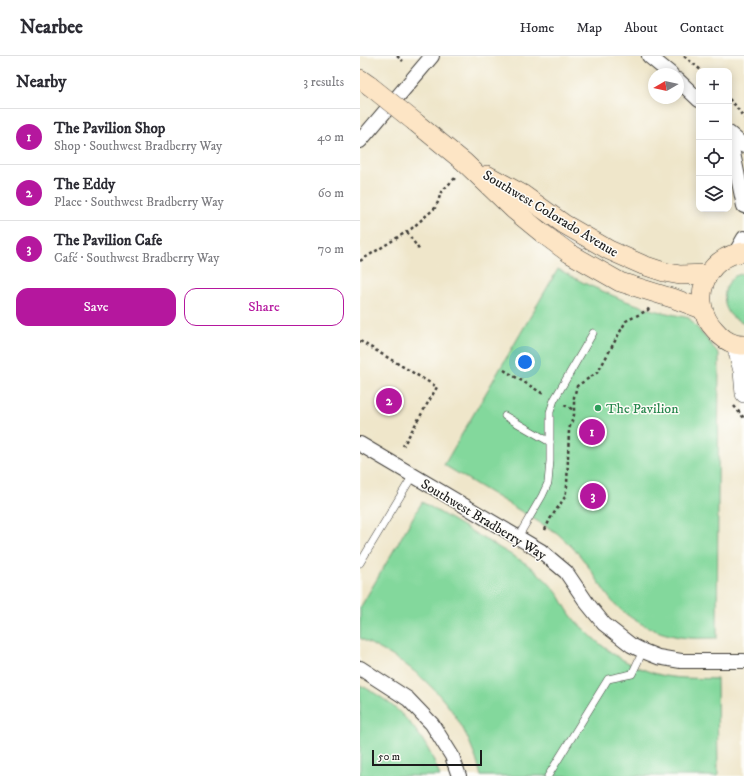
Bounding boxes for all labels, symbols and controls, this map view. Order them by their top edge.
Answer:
text: Nearbee [20,16,83,39]
text: Home [520,19,554,37]
text: Map [576,19,602,37]
text: About [624,19,658,37]
text: Contact [680,19,724,37]
north arrow [648,68,684,104]
map controls [696,68,732,212]
button: + [696,68,732,104]
text: Nearby [16,71,66,93]
text: 3 results [303,74,344,90]
button: − [696,104,732,140]
text: The Pavilion Shop [54,119,165,138]
text: 1 [27,129,31,145]
text: 40 m [317,129,344,145]
text: Shop · Southwest Bradberry Way [54,138,222,154]
button: locate [696,140,732,176]
street label: Southwest Colorado Avenue [479,166,622,262]
text: The Eddy [54,175,115,194]
button: layers [696,176,732,212]
text: 2 [26,185,32,201]
text: 60 m [318,185,344,201]
text: Place · Southwest Bradberry Way [54,194,224,210]
text: The Pavilion Cafe [54,231,162,250]
text: 3 [27,241,31,257]
text: 70 m [318,241,344,257]
text: Café · Southwest Bradberry Way [54,250,220,266]
button: Save [16,288,176,326]
button: Share [184,288,344,326]
your location [515,352,535,372]
pin: 2 [376,386,402,416]
place label: The Pavilion [606,400,679,418]
marker: The Pavilion [593,403,603,413]
pin: 1 [579,417,605,447]
street label: Southwest Bradberry Way [417,475,550,565]
pin: 3 [580,481,606,511]
scale bar [372,748,482,767]
text: 50 m [378,750,400,764]

